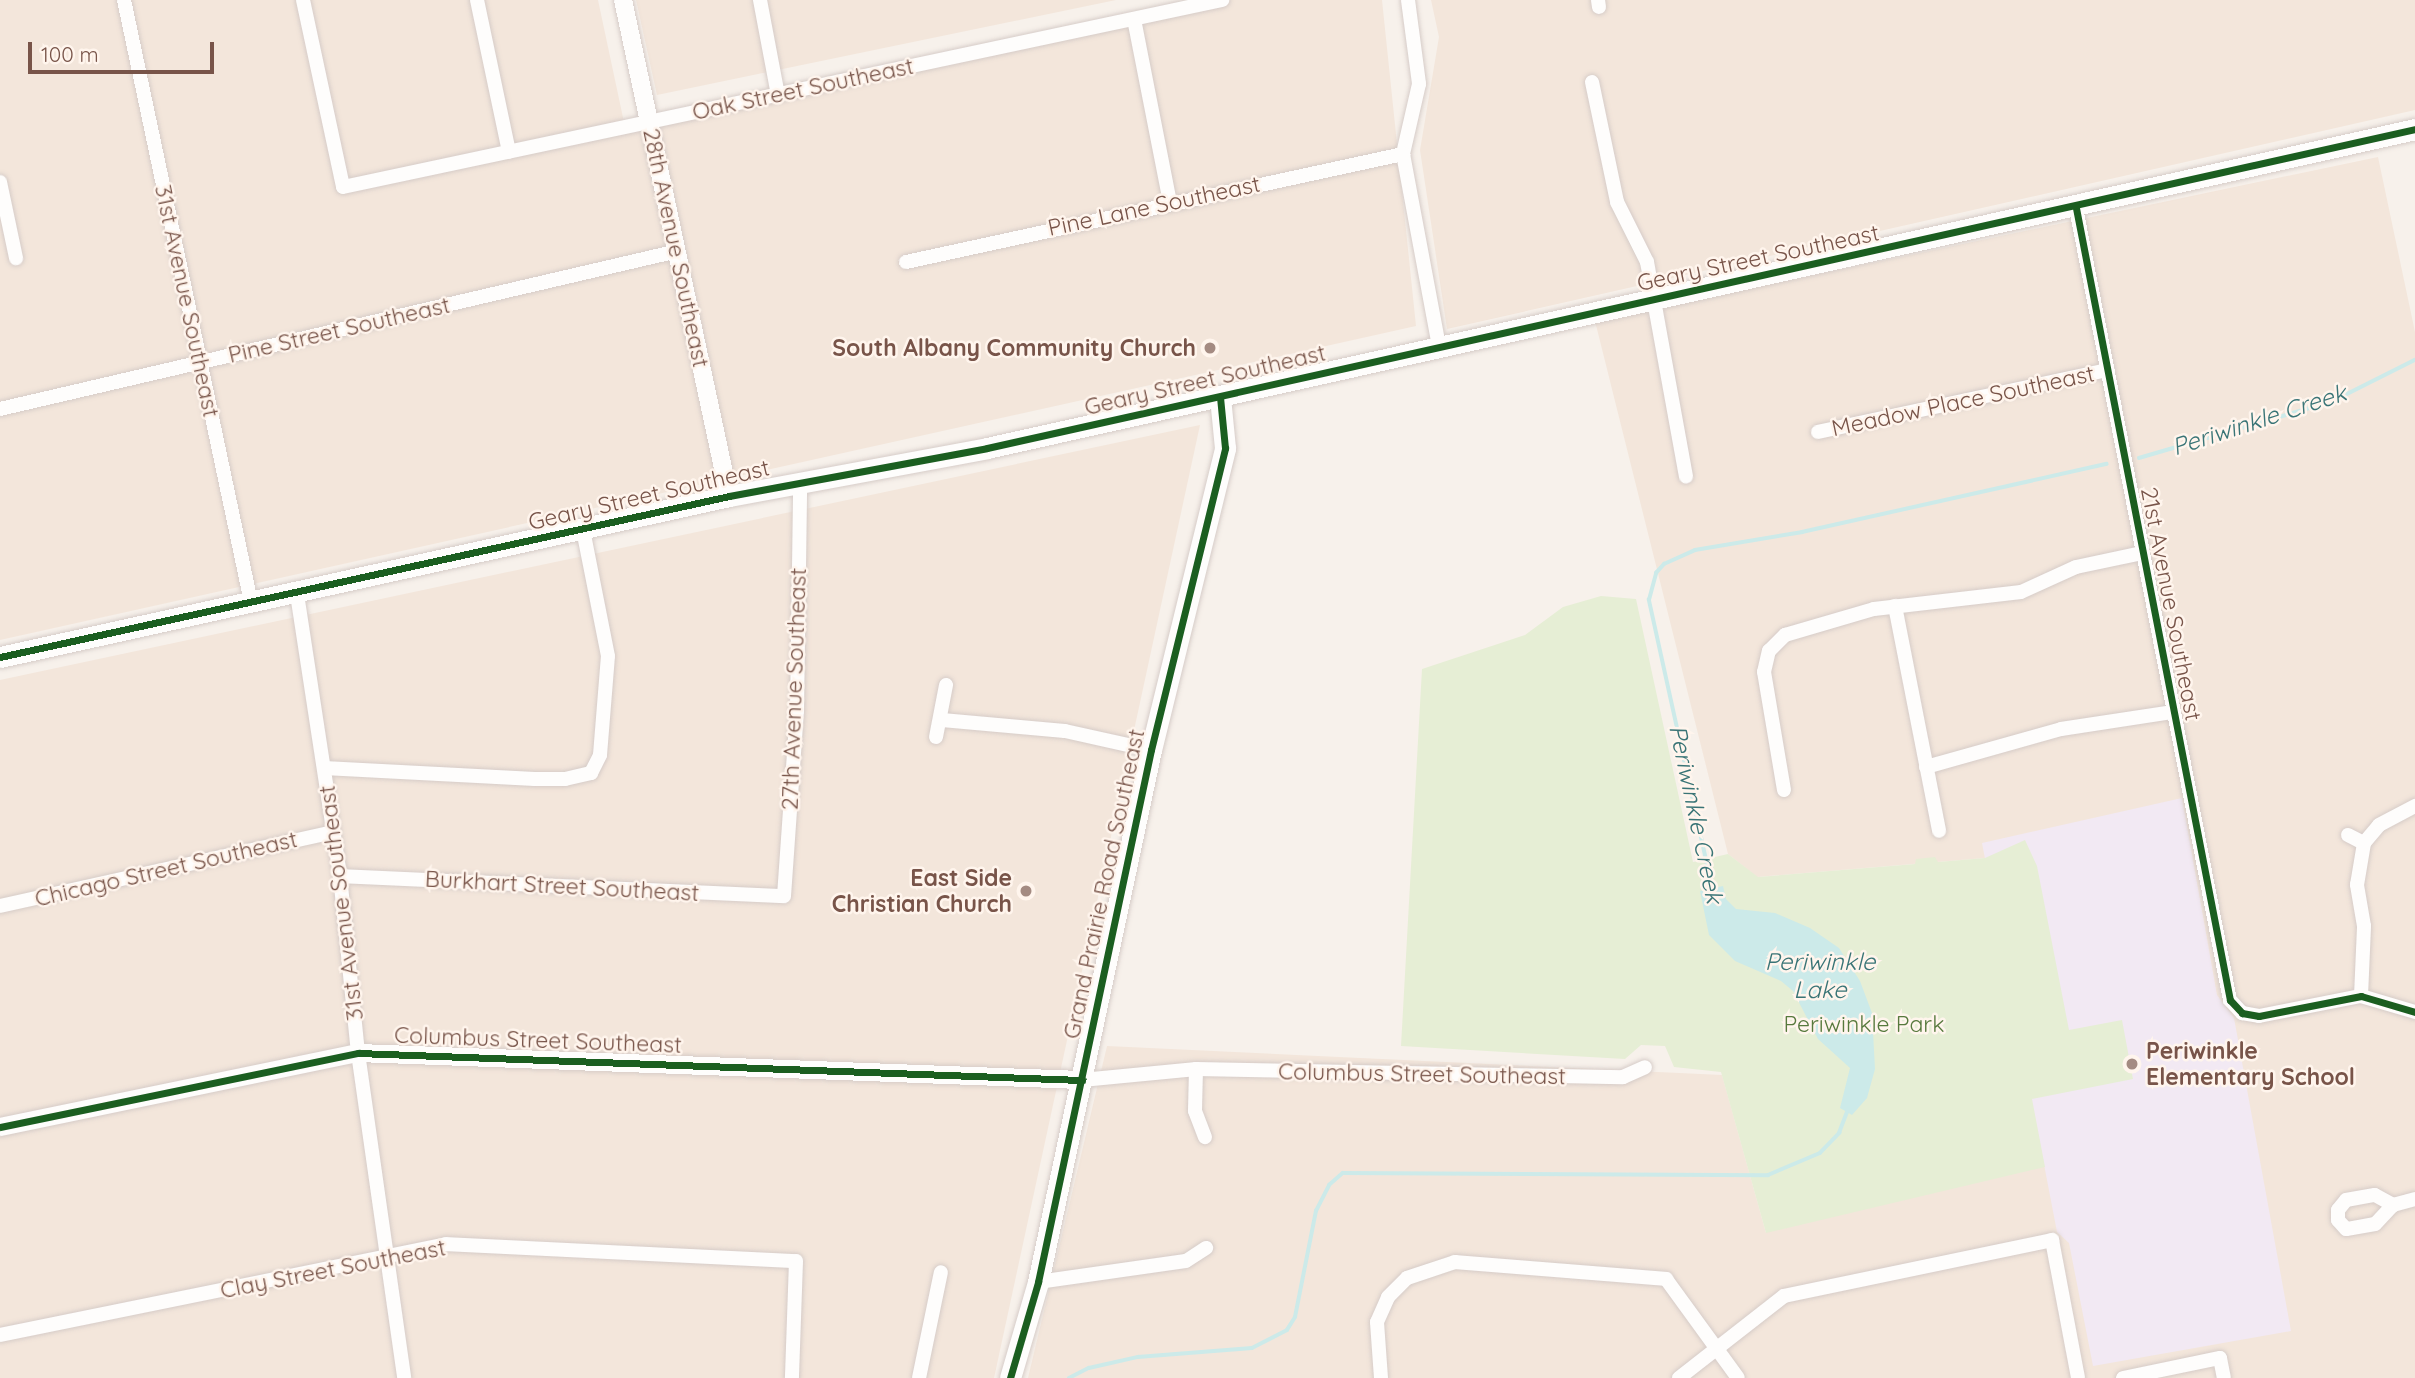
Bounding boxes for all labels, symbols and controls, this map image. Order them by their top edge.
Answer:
scale bar [32,28,217,72]
text: 100 m [41,41,99,67]
street label: Oak Street Southeast [690,52,916,126]
street label: 28th Avenue Southeast [637,126,715,370]
street label: Pine Lane Southeast [1045,170,1263,242]
street label: 31st Avenue Southeast [149,182,225,420]
street label: Geary Street Southeast [1634,219,1882,297]
street label: Pine Street Southeast [225,291,453,369]
place label: South Albany Community Church [832,334,1196,362]
street label: Geary Street Southeast [1082,339,1328,421]
marker: South Albany Community Church [1202,340,1218,356]
street label: Meadow Place Southeast [1829,360,2097,442]
water label: Periwinkle Creek [2168,378,2350,462]
street label: Geary Street Southeast [526,454,772,536]
street label: 21st Avenue Southeast [2135,485,2207,723]
street label: 27th Avenue Southeast [776,567,812,811]
water label: Periwinkle Creek [1663,722,1729,906]
street label: Grand Prairie Road Southeast [1058,727,1150,1041]
street label: 31st Avenue Southeast [313,784,369,1022]
street label: Chicago Street Southeast [32,825,300,913]
place label: East Side Christian Church [832,864,1012,918]
street label: Burkhart Street Southeast [424,865,700,907]
marker: East Side Christian Church [1018,883,1034,899]
water label: Periwinkle Lake [1765,948,1875,1004]
park label: Periwinkle Park [1784,1010,1944,1038]
street label: Columbus Street Southeast [394,1021,682,1059]
place label: Periwinkle Elementary School [2146,1037,2355,1091]
marker: Periwinkle Elementary School [2124,1056,2140,1072]
street label: Columbus Street Southeast [1278,1058,1566,1090]
street label: Clay Street Southeast [218,1234,448,1304]

